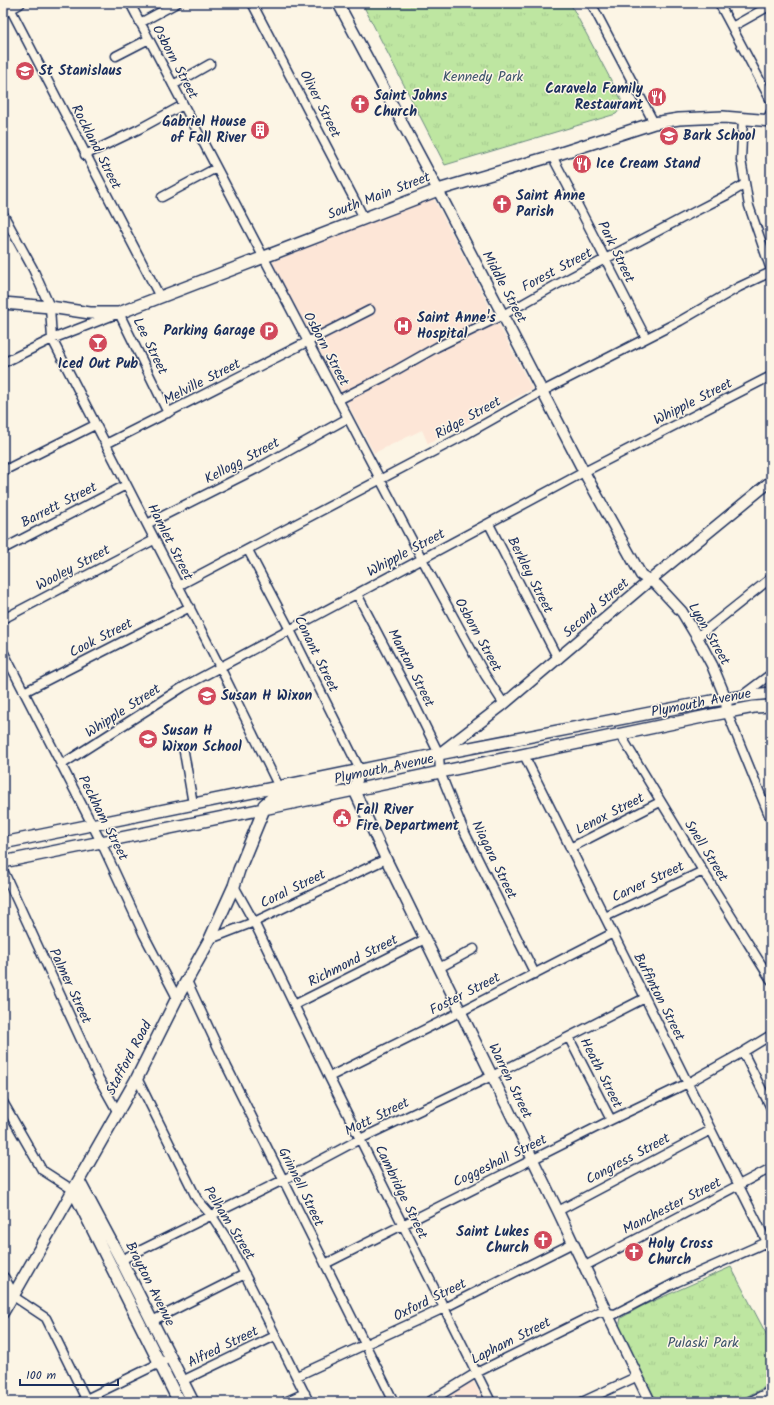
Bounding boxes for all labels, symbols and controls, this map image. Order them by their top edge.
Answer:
street label: Osborn Street [146,21,204,104]
school or university icon: St Stanislaus [14,60,36,82]
place label: St Stanislaus [39,60,122,82]
street label: Oliver Street [294,66,347,142]
park label: Kennedy Park [443,66,524,88]
place label: Caravela Family Restaurant [545,78,644,116]
place label: Saint Johns Church [374,85,448,123]
restaurant icon: Caravela Family Restaurant [646,86,668,108]
church icon: Saint Johns Church [349,93,371,115]
street label: Rockland Street [65,101,127,194]
place label: Gabriel House of Fall River [162,111,247,149]
building icon: Gabriel House of Fall River [249,119,271,141]
school or university icon: Bark School [658,125,680,147]
place label: Bark School [683,125,755,147]
restaurant icon: Ice Cream Stand [571,153,593,175]
place label: Ice Cream Stand [596,153,701,175]
street label: South Main Street [324,166,434,226]
place label: Saint Anne Parish [516,185,585,223]
church icon: Saint Anne Parish [491,193,513,215]
street label: Park Street [592,217,641,287]
street label: Forest Street [518,242,597,298]
street label: Middle Street [476,247,533,328]
place label: Saint Anne's Hospital [417,307,496,345]
street label: Osborn Street [297,308,355,391]
street label: Lee Street [127,314,174,379]
hospital icon: Saint Anne's Hospital [392,315,414,337]
place label: Parking Garage [163,320,255,342]
parking icon: Parking Garage [258,320,280,342]
bar icon: Iced Out Pub [87,332,109,354]
place label: Iced Out Pub [58,353,138,375]
street label: Melville Street [159,353,245,411]
street label: Whipple Street [650,372,737,431]
street label: Ridge Street [431,391,506,445]
street label: Kellogg Street [201,432,284,490]
street label: Barrett Street [17,476,101,534]
street label: Hamlet Street [141,500,199,585]
street label: Whipple Street [363,523,450,583]
street label: Berkley Street [501,533,559,618]
street label: Wooley Street [32,539,114,597]
street label: Second Street [558,572,635,643]
street label: Osborn Street [449,594,508,676]
street label: Lyon Street [682,599,736,670]
street label: Cook Street [65,612,137,663]
street label: Conant Street [288,612,344,697]
street label: Manton Street [382,625,440,712]
street label: Whipple Street [81,678,166,744]
street label: Plymouth Avenue [649,682,754,723]
school or university icon: Susan H Wixon [196,685,218,707]
place label: Susan H Wixon [221,685,313,707]
place label: Susan H Wixon School [162,720,242,758]
school or university icon: Susan H Wixon School [137,728,159,750]
street label: Plymouth Avenue [332,748,437,790]
street label: Peckham Street [72,772,134,865]
street label: Lenox Street [572,787,649,841]
place label: Fall River Fire Department [356,799,460,837]
public building icon: Fall River Fire Department [331,807,353,829]
street label: Snell Street [678,816,734,887]
street label: Niagara Street [465,817,523,903]
street label: Carver Street [608,855,688,908]
street label: Coral Street [257,863,330,914]
street label: Richmond Street [304,929,402,993]
street label: Palmer Street [43,945,97,1028]
street label: Buffinton Street [627,949,691,1045]
street label: Foster Street [426,966,505,1021]
street label: Stafford Road [100,1016,158,1099]
street label: Heath Street [574,1034,628,1112]
street label: Warren Street [482,1039,538,1123]
street label: Mott Street [341,1092,414,1142]
street label: Congress Street [582,1127,675,1191]
street label: Coggeshall Street [449,1128,551,1193]
street label: Cambridge Street [369,1141,434,1243]
street label: Grinnell Street [272,1144,330,1231]
street label: Manchester Street [619,1171,726,1240]
street label: Pelham Street [198,1182,261,1265]
place label: Saint Lukes Church [456,1221,529,1259]
church icon: Saint Lukes Church [532,1229,554,1251]
place label: Holy Cross Church [648,1233,714,1271]
street label: Brayton Avenue [119,1238,181,1331]
church icon: Holy Cross Church [623,1241,645,1263]
street label: Oxford Street [390,1273,471,1327]
street label: Lapham Street [467,1311,555,1371]
street label: Alfred Street [184,1320,263,1374]
park label: Pulaski Park [667,1332,739,1354]
scale bar [20,1361,118,1387]
text: 100 m [26,1366,57,1385]

